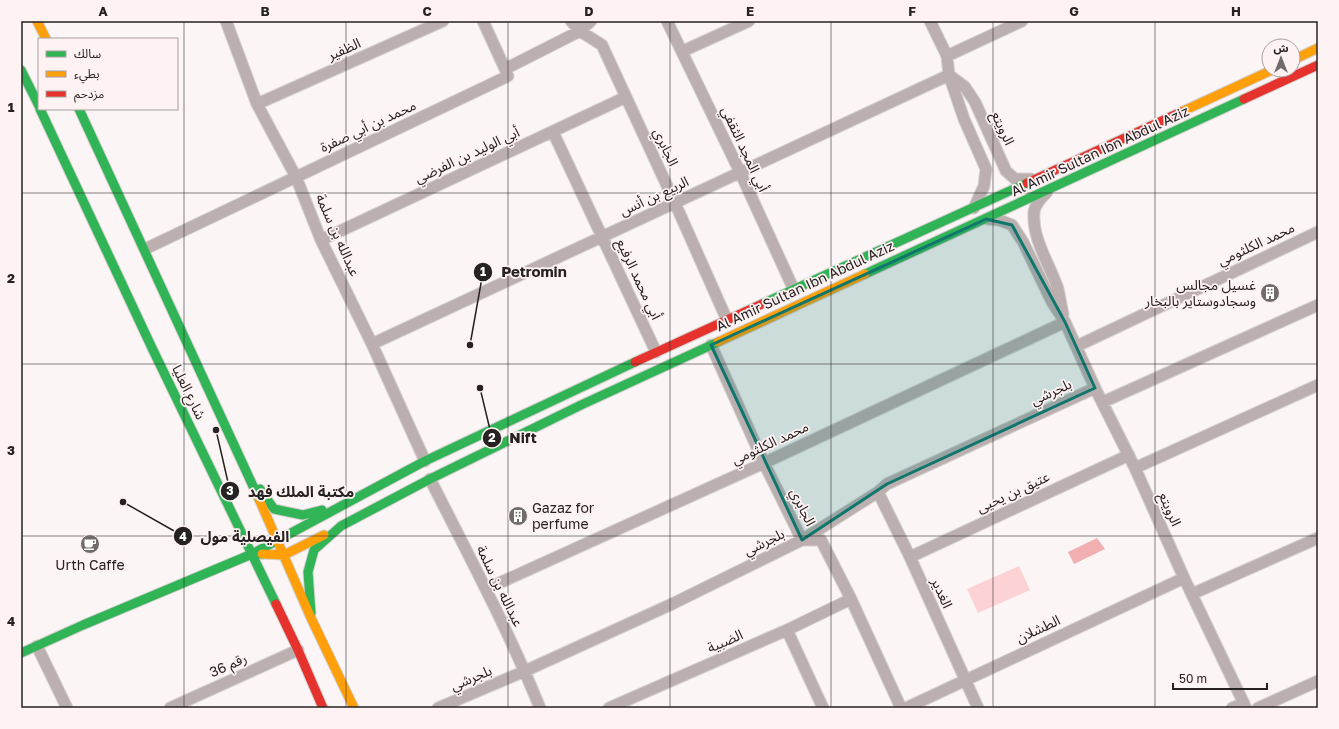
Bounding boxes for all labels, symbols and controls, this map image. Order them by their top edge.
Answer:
text: A [98,3,108,19]
text: B [260,3,270,19]
text: C [422,3,432,19]
text: D [584,3,594,19]
text: E [746,3,754,19]
text: F [908,3,916,19]
text: G [1069,3,1079,19]
text: H [1231,3,1241,19]
street label: الظفير [324,34,363,65]
legend [38,38,178,110]
north arrow [1261,38,1301,78]
text: ش [1273,41,1289,55]
text: سالك [74,46,101,61]
text: بطيء [74,66,100,84]
text: مزدحم [74,86,104,103]
street label: محمد بن أبي صفرة [317,96,420,158]
text: 1 [8,99,15,115]
street label: Al Amir Sultan Ibn Abdul Aziz [1008,102,1192,199]
street label: أبي المجد الثقفي [715,103,773,196]
street label: الرويتع [986,108,1019,149]
street label: أبي الوليد بن الفرضي [412,123,524,189]
street label: الجابري [647,125,683,170]
street label: الربيع بن أنس [617,172,692,222]
street label: عبدالله بن سلمة [312,191,364,279]
street label: محمد الكلثومي [1215,218,1298,272]
street label: أبي محمد الرفيع [610,236,666,324]
street label: Al Amir Sultan Ibn Abdul Aziz [713,237,897,334]
callout: Petromin [473,258,575,285]
text: Petromin [501,262,567,280]
text: 1 [480,264,486,279]
text: 2 [7,270,15,286]
place label: غسيل مجالس وسجادوستاير بالبخار [1144,276,1256,310]
building icon: غسيل مجالس وسجادوستاير بالبخار [1259,282,1281,304]
street label: شارع العليا [166,362,210,423]
street label: بلجرشي [1028,375,1076,411]
street label: محمد الكلثومي [729,417,812,471]
callout: Nift [482,424,545,451]
text: Nift [509,428,537,446]
text: 2 [488,430,496,445]
text: 3 [7,442,15,458]
street label: عتيق بن يحيى [974,467,1053,518]
callout: مكتبة الملك فهد [220,478,362,505]
text: مكتبة الملك فهد [248,482,354,501]
text: 3 [226,483,234,498]
street label: الجابري [784,485,820,530]
street label: الرويتع [1153,489,1185,530]
place label: Gazaz for perfume [532,499,595,532]
building icon: Gazaz for perfume [507,505,529,527]
callout: الفيصلية مول [173,523,298,550]
street label: بلجرشي [741,524,789,562]
text: الفيصلية مول [201,527,289,546]
text: 4 [179,529,187,544]
cafe icon: Urth Caffe [79,533,101,555]
street label: عبدالله بن سلمة [473,542,527,630]
place label: Urth Caffe [55,556,125,573]
street label: الغدير [927,574,957,611]
street label: الطشلان [1013,611,1063,647]
text: 4 [7,613,15,629]
street label: الضبية [704,625,745,656]
street label: رقم 36 [207,649,250,683]
street label: بلجرشي [448,661,496,697]
scale bar [1173,665,1267,691]
text: 50 m [1179,671,1207,686]

